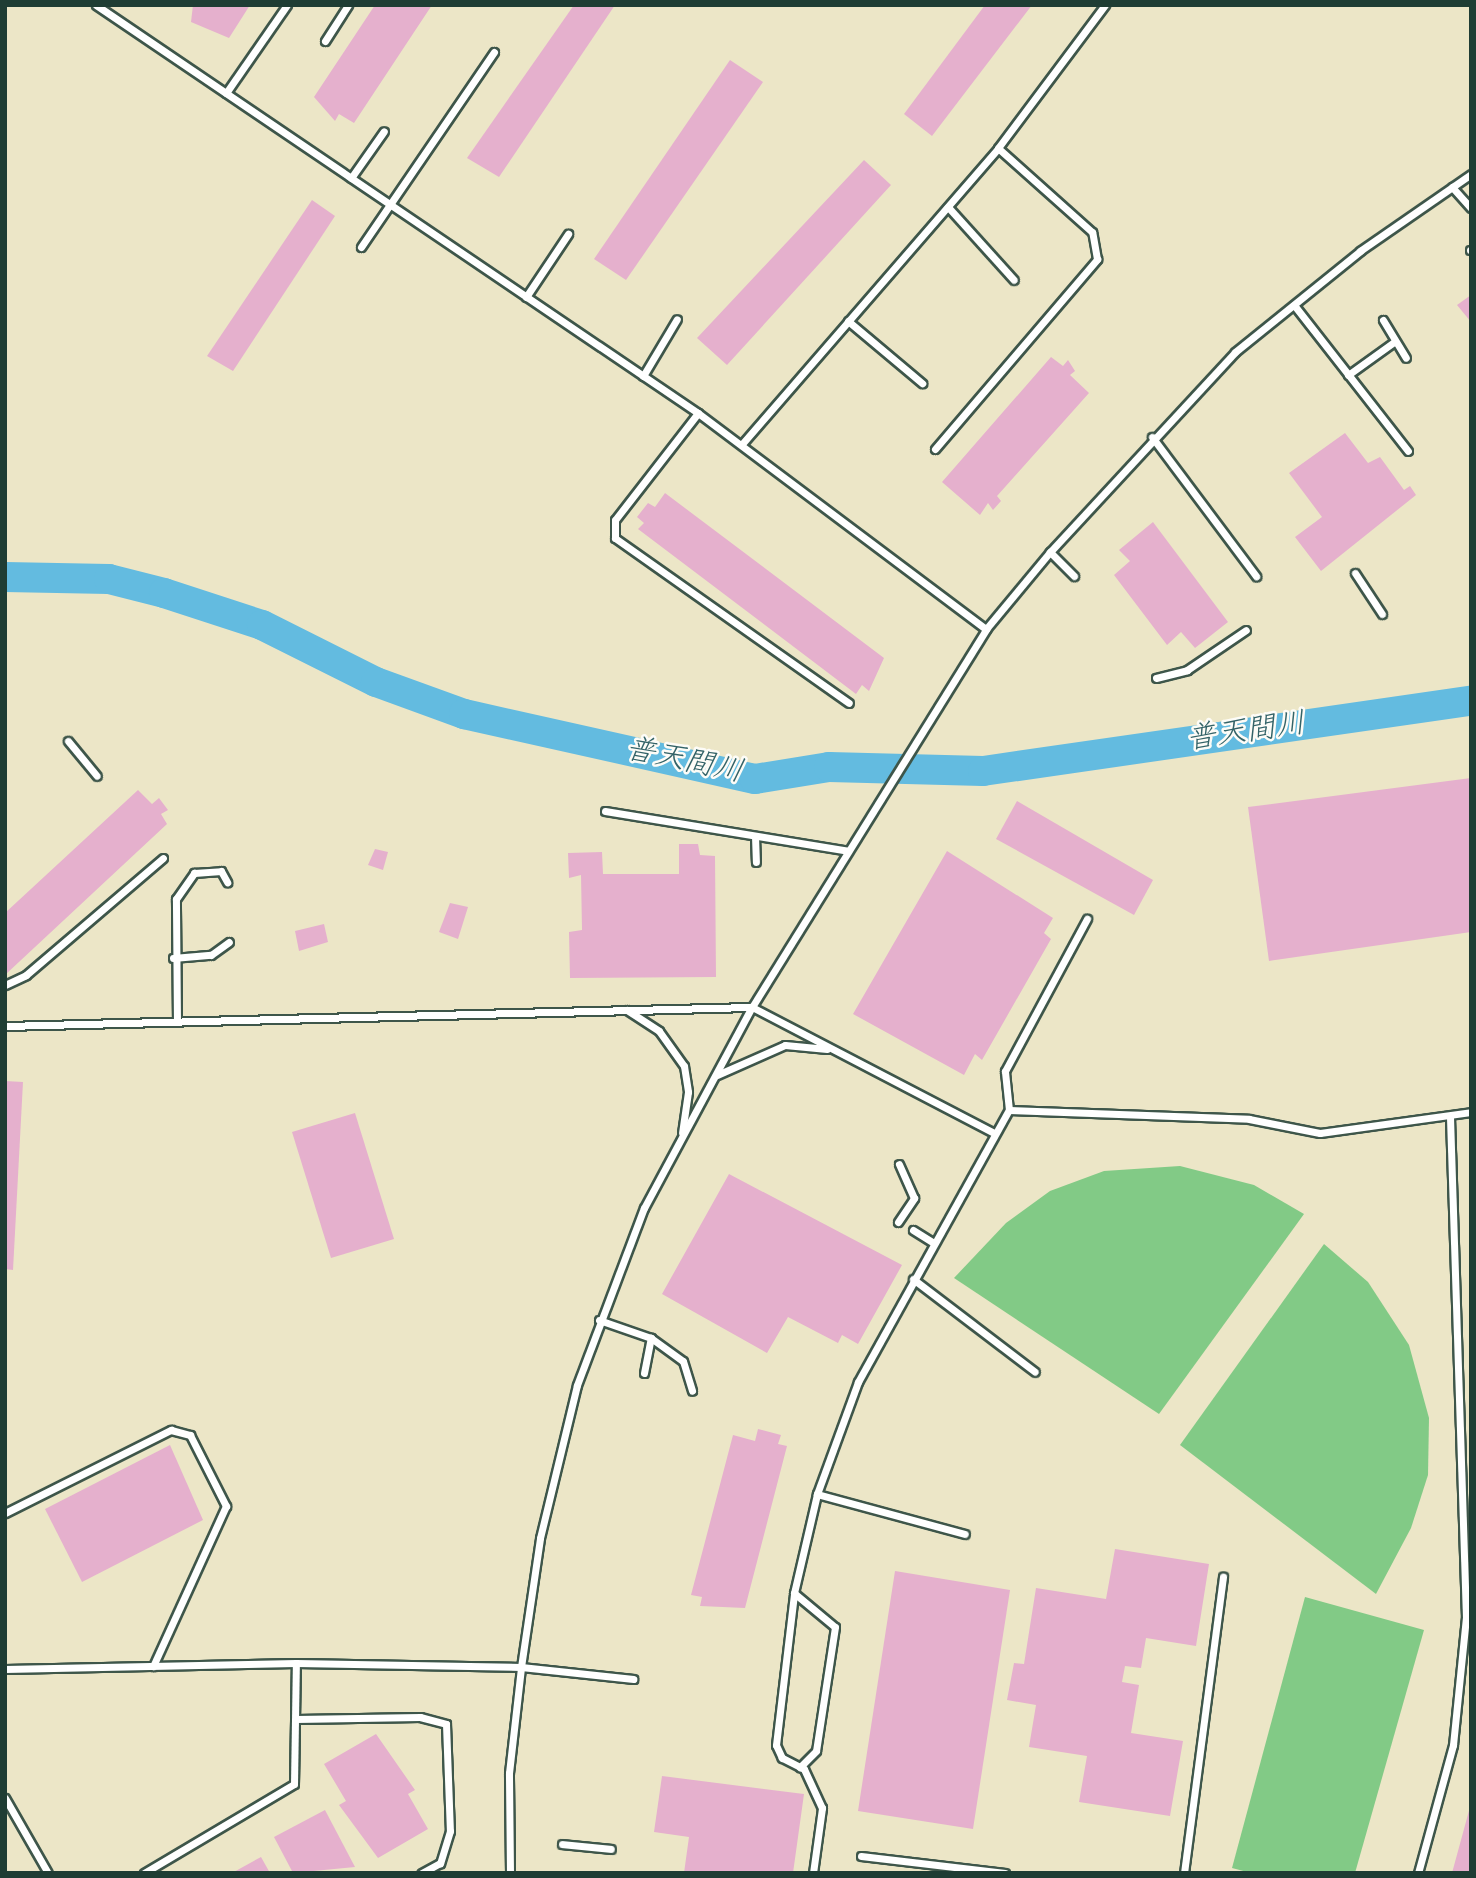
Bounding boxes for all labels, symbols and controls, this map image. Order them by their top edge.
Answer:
water label: 普天間川 [1184,707,1308,759]
water label: 普天間川 [622,732,746,792]

